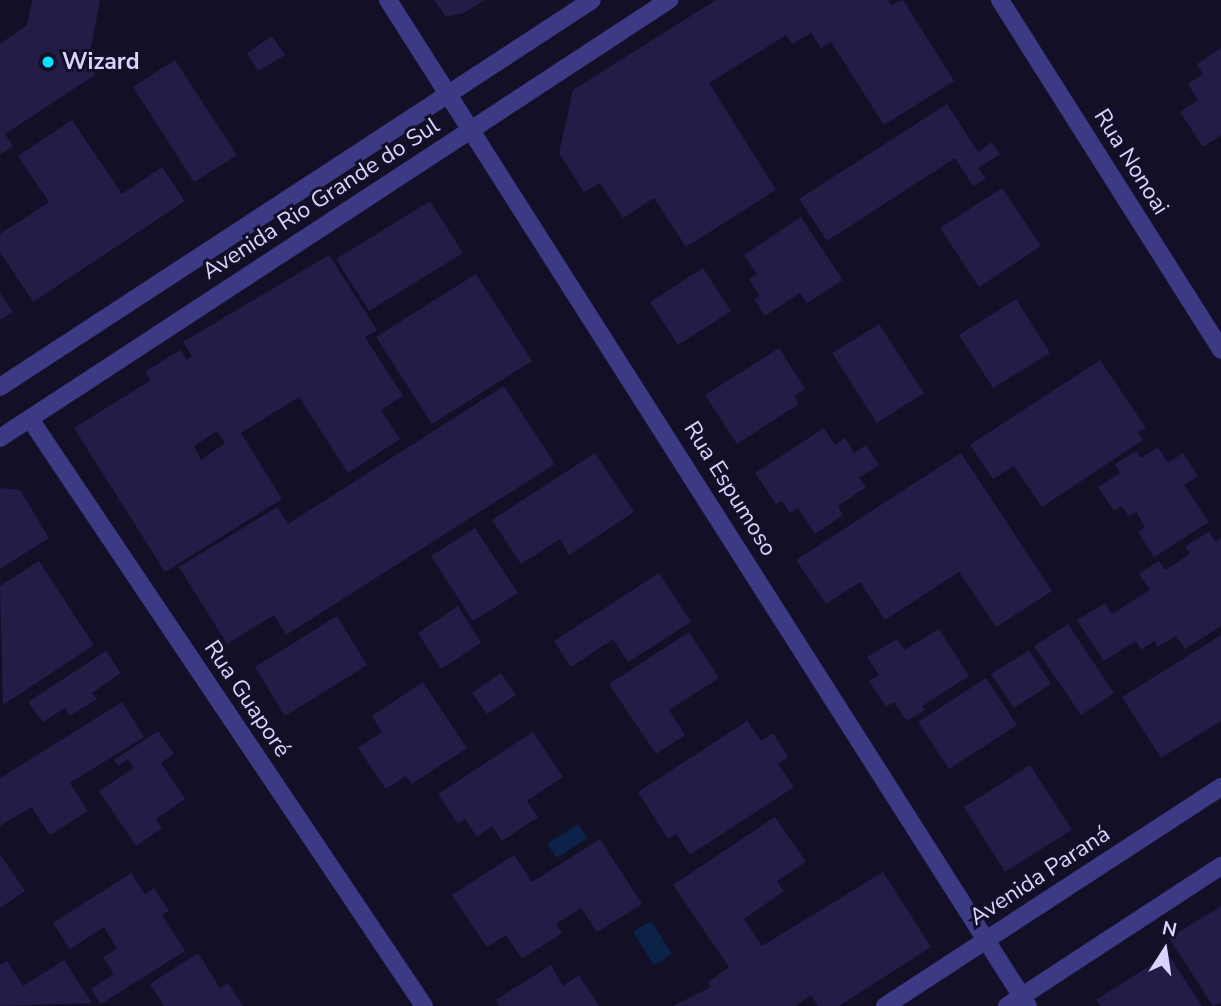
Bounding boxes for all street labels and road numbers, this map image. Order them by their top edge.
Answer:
street label: Rua Nonoai [1088,104,1174,220]
street label: Avenida Rio Grande do Sul [197,112,445,286]
street label: Rua Espumoso [678,417,782,561]
street label: Rua Guaporé [198,635,296,763]
street label: Avenida Paraná [965,820,1115,932]

